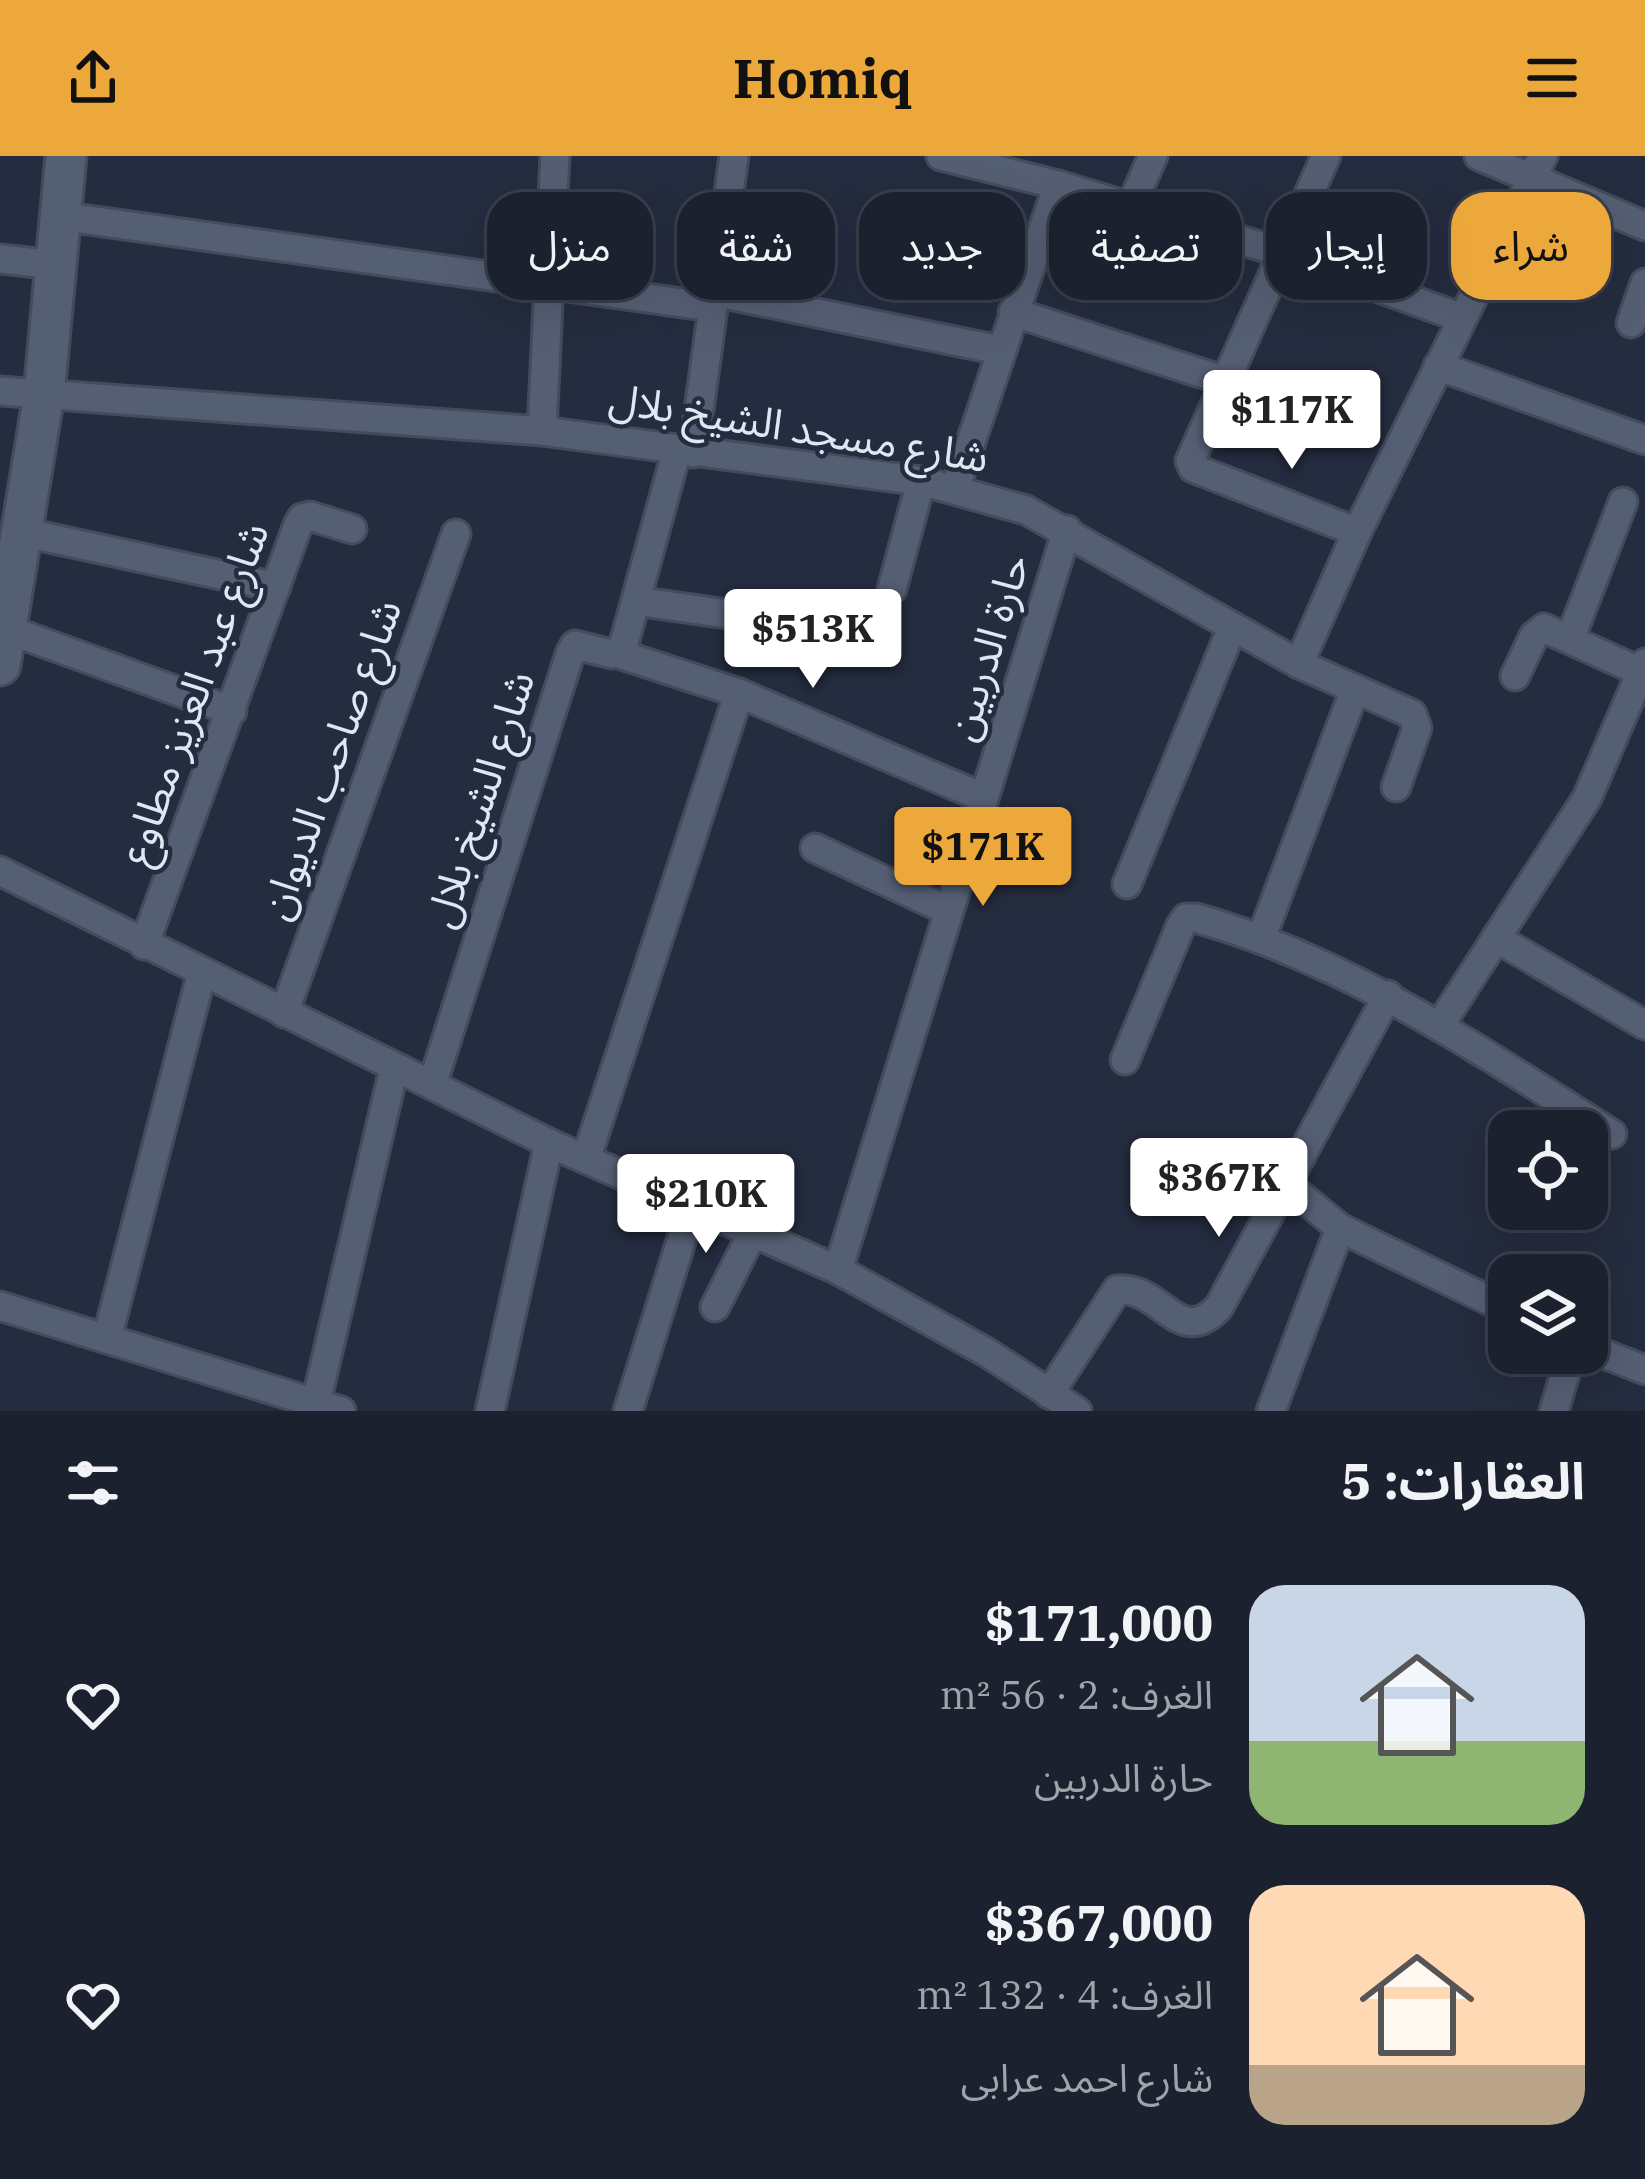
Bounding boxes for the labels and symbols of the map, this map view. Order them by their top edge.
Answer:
street label: شارع مسجد الشيخ بلال [605,370,993,489]
pin: $117K [1208,370,1376,472]
street label: شارع عبد العزيز مطاوع [106,514,285,873]
street label: حارة الدربين [933,547,1041,747]
pin: $513K [729,589,897,691]
street label: شارع صاحب الديوان [247,591,418,928]
street label: شارع الشيخ بلال [412,664,551,936]
pin: $171K [899,807,1067,909]
pin: $367K [1135,1138,1303,1240]
pin: $210K [622,1154,790,1256]

